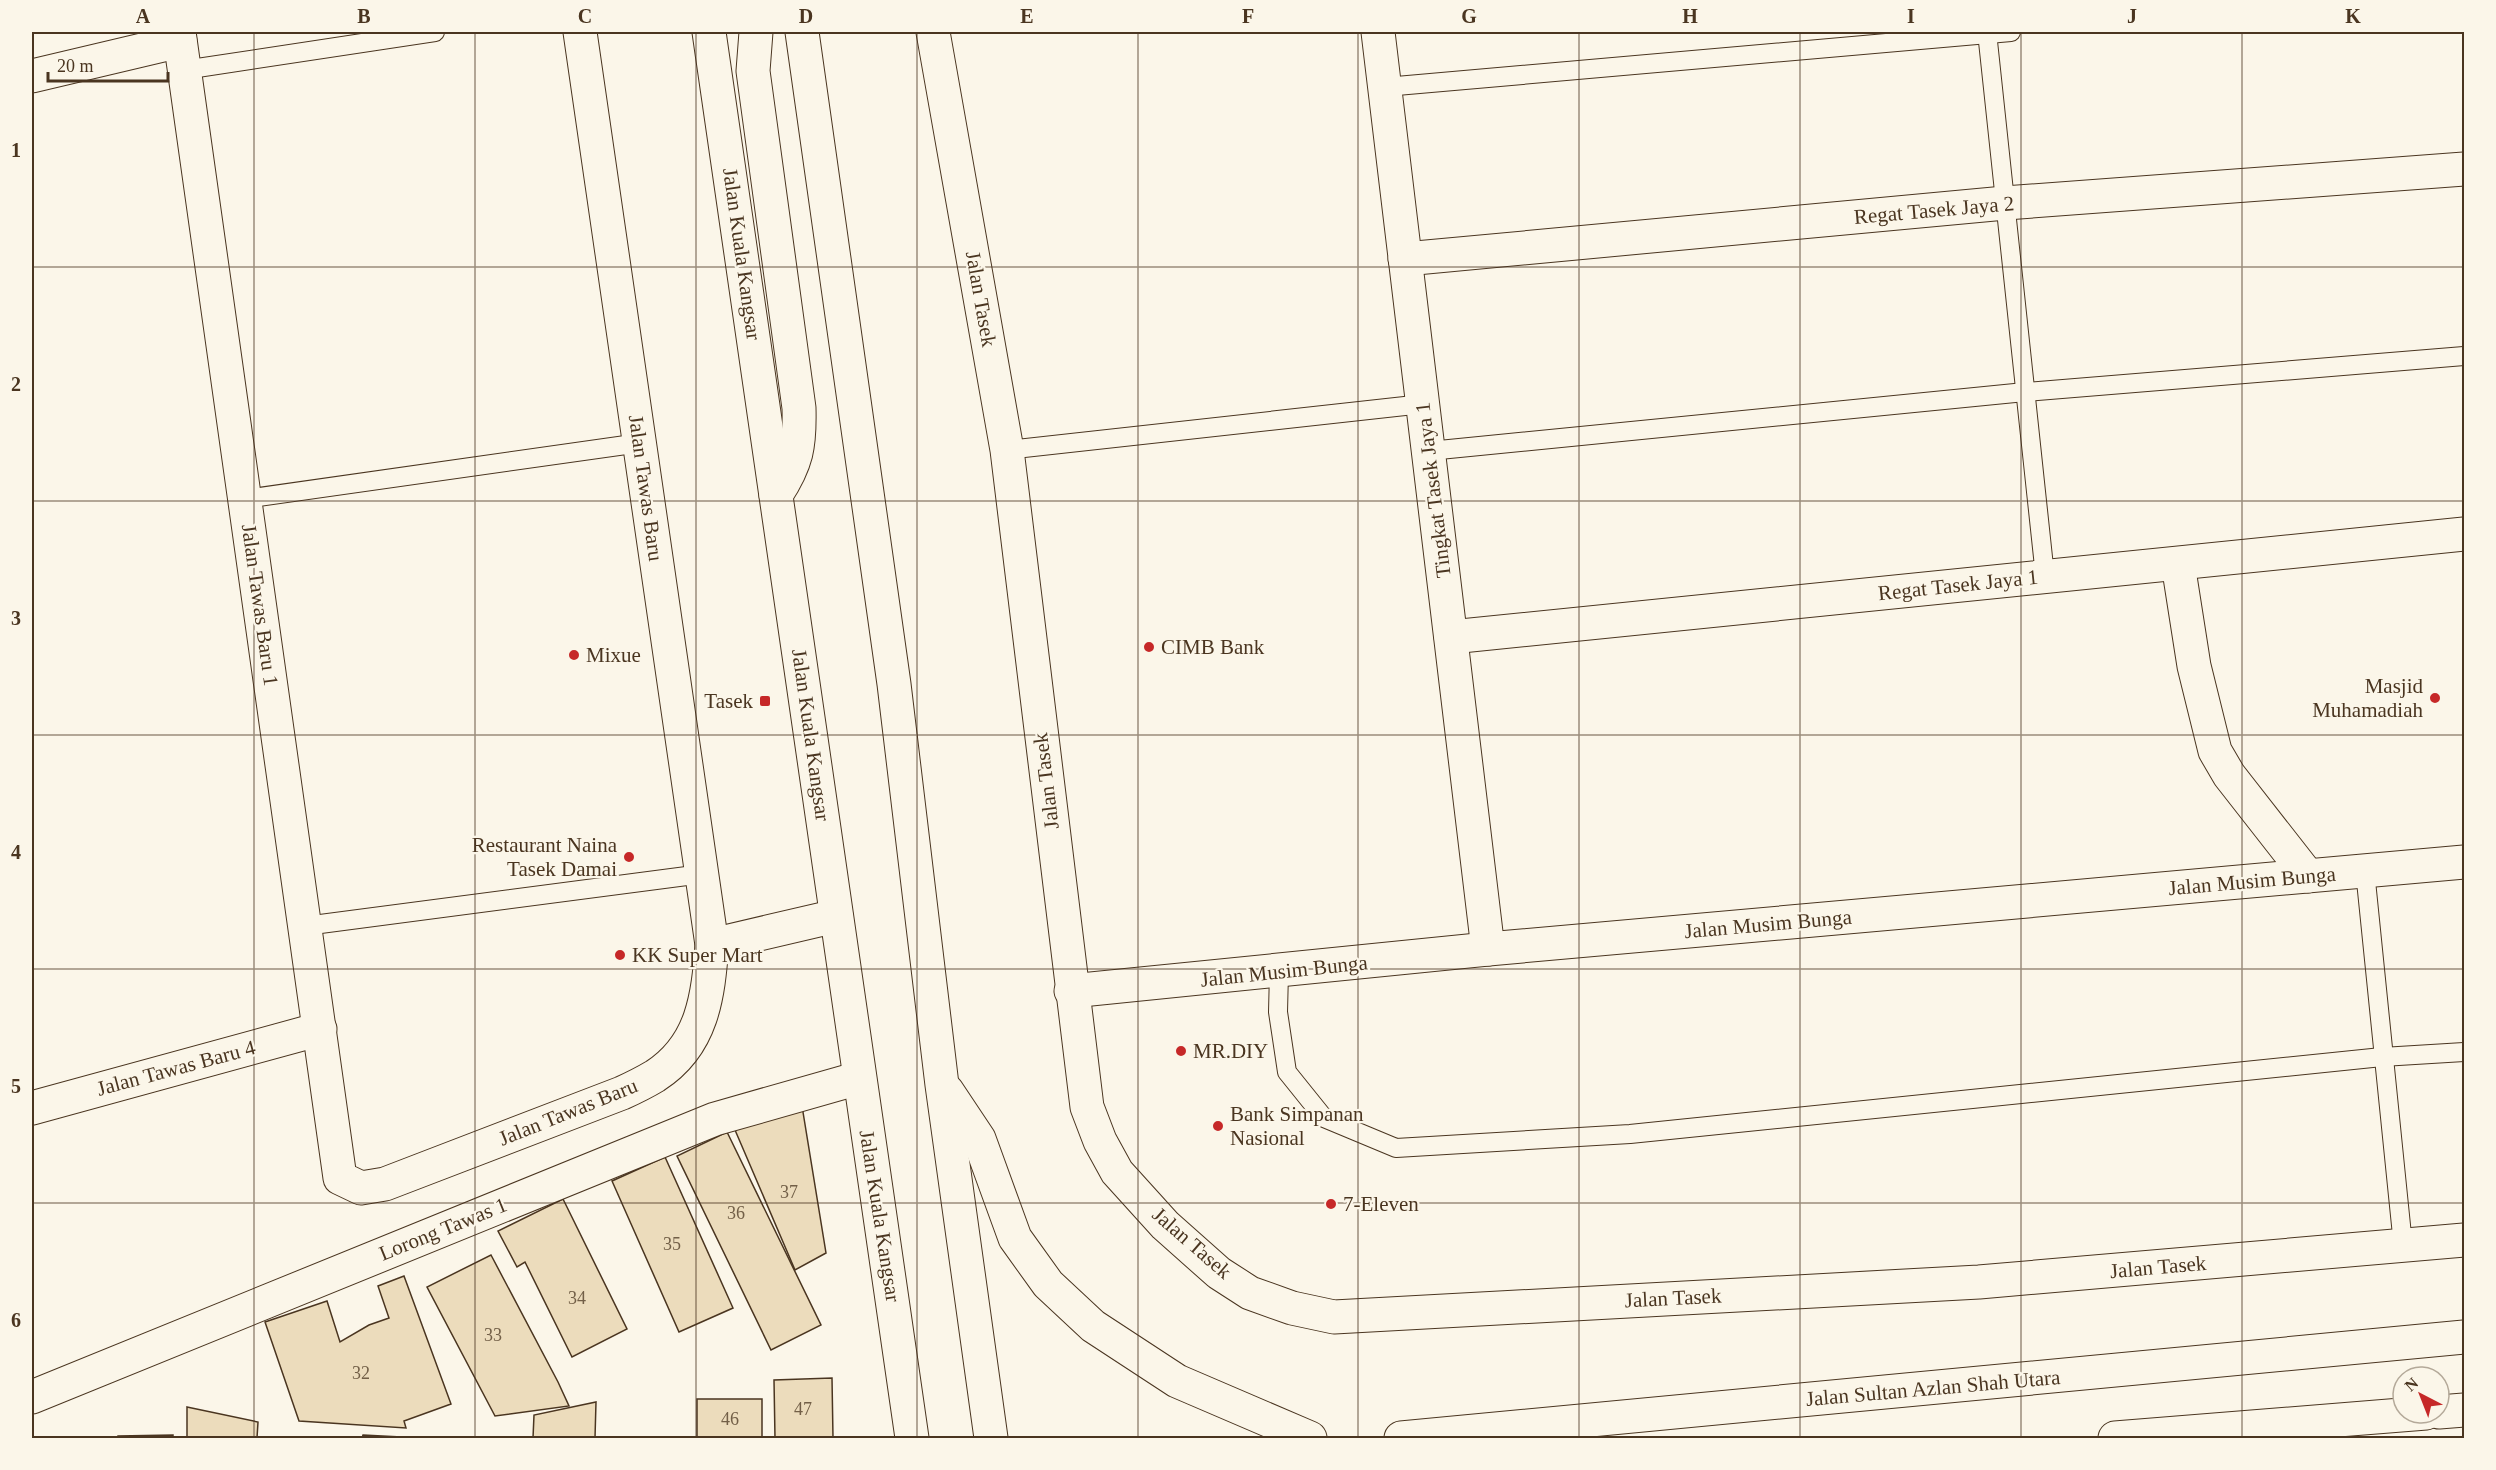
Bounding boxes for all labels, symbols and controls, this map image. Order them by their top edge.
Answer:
text: A [136,5,151,27]
text: B [357,5,371,27]
text: C [578,5,592,27]
text: D [799,5,813,27]
text: E [1020,5,1034,27]
text: F [1242,5,1254,27]
text: G [1461,5,1477,27]
text: H [1682,5,1698,27]
text: I [1907,5,1915,27]
text: J [2127,5,2137,27]
text: K [2345,5,2361,27]
scale bar [48,45,168,83]
text: 20 m [57,56,94,76]
text: 1 [11,139,21,161]
street label: Jalan Kuala Kangsar [718,166,766,342]
street label: Regat Tasek Jaya 2 [1853,191,2015,229]
street label: Jalan Tasek [961,249,1001,349]
text: 2 [11,373,21,395]
street label: Tingkat Tasek Jaya 1 [1410,401,1456,579]
street label: Jalan Tawas Baru [624,413,668,563]
street label: Jalan Tawas Baru 1 [237,523,283,687]
street label: Regat Tasek Jaya 1 [1877,565,2039,605]
text: 3 [11,607,21,629]
place label: CIMB Bank [1161,635,1265,659]
marker: CIMB Bank [1142,640,1156,654]
place label: Mixue [586,643,641,667]
street label: Jalan Kuala Kangsar [787,647,835,823]
marker: Mixue [567,648,581,662]
place label: Masjid Muhamadiah [2312,674,2423,722]
place label: Tasek [704,689,753,713]
marker: Masjid Muhamadiah [2428,691,2442,705]
marker: Tasek [758,694,772,708]
street label: Jalan Tasek [1028,731,1064,830]
place label: Restaurant Naina Tasek Damai [472,833,618,881]
text: 4 [11,841,21,863]
marker: Restaurant Naina Tasek Damai [622,850,636,864]
street label: Jalan Musim Bunga [2167,862,2337,900]
street label: Jalan Musim Bunga [1683,905,1853,943]
place label: KK Super Mart [632,943,763,967]
marker: KK Super Mart [613,948,627,962]
street label: Jalan Musim Bunga [1199,950,1369,992]
street label: Jalan Tawas Baru 4 [94,1035,258,1101]
place label: MR.DIY [1193,1039,1268,1063]
marker: MR.DIY [1174,1044,1188,1058]
street label: Jalan Tawas Baru [495,1073,641,1151]
text: 5 [11,1075,21,1097]
place label: Bank Simpanan Nasional [1230,1102,1364,1150]
marker: Bank Simpanan Nasional [1211,1119,1225,1133]
street label: Jalan Kuala Kangsar [855,1128,905,1304]
house number: 37 [780,1182,798,1202]
street label: Lorong Tawas 1 [376,1192,510,1266]
place label: 7-Eleven [1343,1192,1419,1216]
marker: 7-Eleven [1324,1197,1338,1211]
street label: Jalan Tasek [1148,1202,1237,1284]
house number: 36 [727,1203,745,1223]
house number: 35 [663,1234,681,1254]
street label: Jalan Tasek [2109,1251,2208,1283]
street label: Jalan Tasek [1624,1283,1722,1313]
house number: 34 [568,1288,586,1308]
text: 6 [11,1309,21,1331]
house number: 33 [484,1325,502,1345]
house number: 32 [352,1363,370,1383]
street label: Jalan Sultan Azlan Shah Utara [1805,1365,2062,1411]
north arrow [2391,1365,2451,1425]
text: N [2401,1374,2422,1394]
house number: 47 [794,1399,812,1419]
house number: 46 [721,1409,739,1429]

